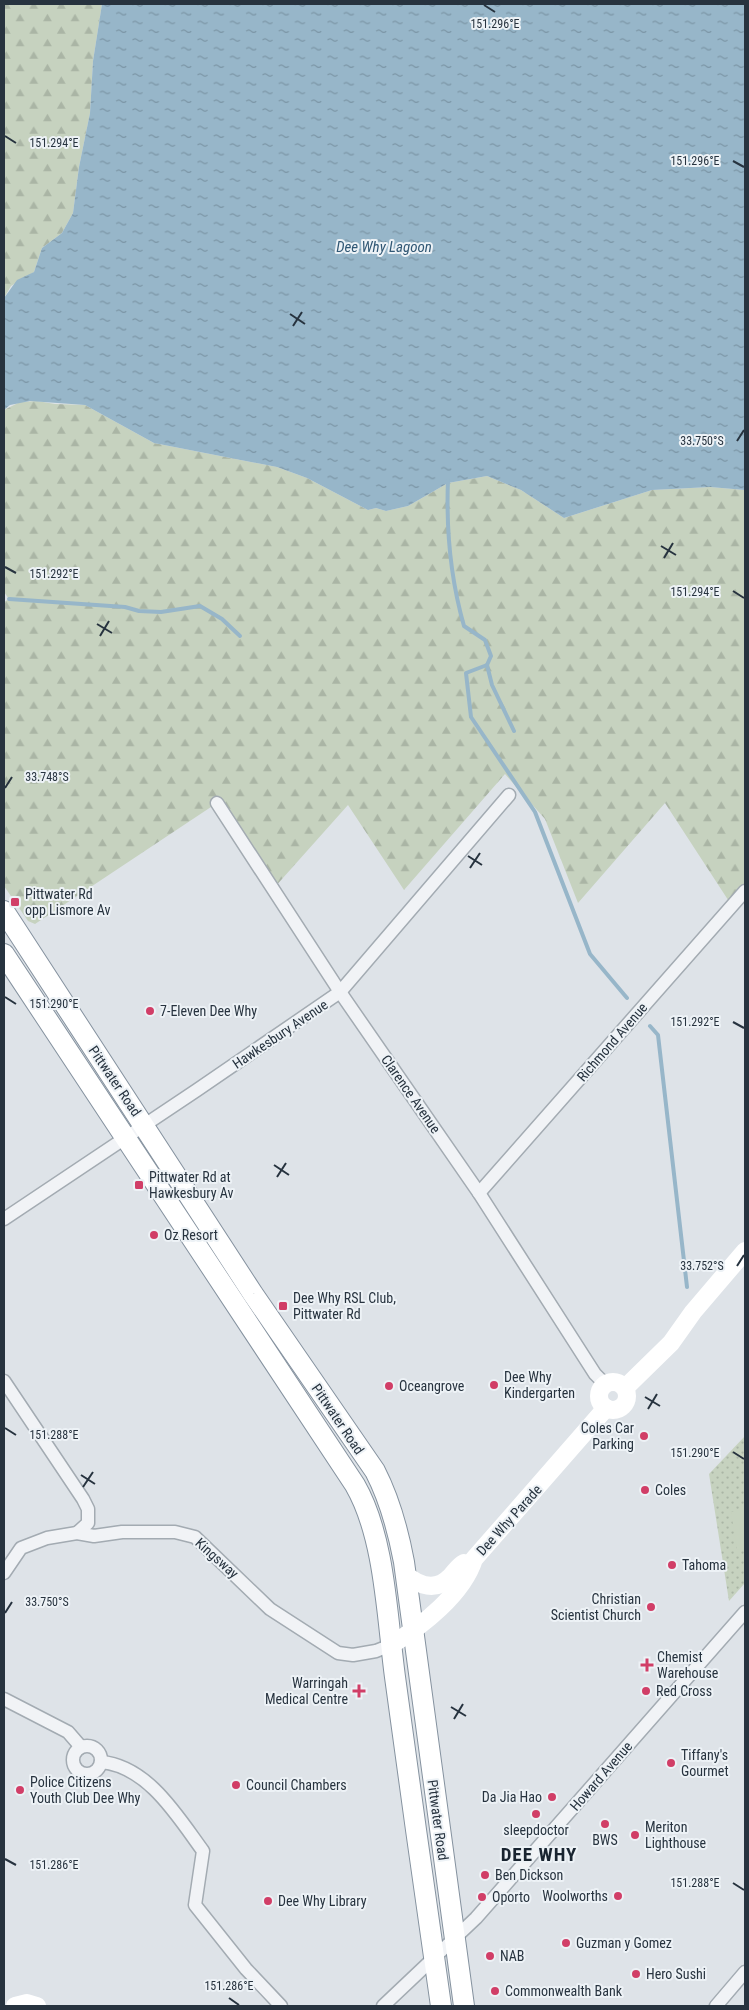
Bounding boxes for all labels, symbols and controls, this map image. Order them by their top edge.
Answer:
text: 151.296°E [470,17,520,31]
text: 151.294°E [29,136,79,150]
text: 151.296°E [670,154,720,168]
water label: Dee Why Lagoon [336,238,432,256]
text: 33.750°S [680,434,724,448]
text: 151.292°E [29,567,79,581]
text: 151.294°E [670,585,720,599]
text: 33.748°S [25,770,69,784]
place label: Pittwater Rd opp Lismore Av [25,886,111,918]
marker: Pittwater Rd opp Lismore Av [9,896,21,908]
street label: Hawkesbury Avenue [230,996,331,1072]
text: 151.290°E [29,997,79,1011]
street label: Richmond Avenue [574,999,651,1084]
place label: 7-Eleven Dee Why [160,1003,257,1019]
marker: 7-Eleven Dee Why [144,1005,156,1017]
text: 151.292°E [670,1015,720,1029]
street label: Pittwater Road [86,1043,144,1119]
street label: Clarence Avenue [378,1052,444,1137]
place label: Pittwater Rd at Hawkesbury Av [149,1169,233,1201]
marker: Pittwater Rd at Hawkesbury Av [133,1179,145,1191]
place label: Oz Resort [164,1227,218,1243]
marker: Oz Resort [148,1229,160,1241]
text: 33.752°S [680,1259,724,1273]
place label: Dee Why RSL Club, Pittwater Rd [293,1290,396,1322]
marker: Dee Why RSL Club, Pittwater Rd [277,1300,289,1312]
place label: Dee Why Kindergarten [504,1369,575,1401]
place label: Oceangrove [399,1378,465,1394]
marker: Dee Why Kindergarten [488,1379,500,1391]
marker: Oceangrove [383,1380,395,1392]
street label: Pittwater Road [309,1381,367,1457]
place label: Coles Car Parking [581,1420,634,1452]
text: 151.288°E [29,1428,79,1442]
marker: Coles Car Parking [638,1430,650,1442]
text: 151.290°E [670,1446,720,1460]
street label: Dee Why Parade [473,1481,545,1559]
place label: Coles [655,1482,686,1498]
marker: Coles [639,1484,651,1496]
street label: Kingsway [192,1535,242,1582]
place label: Tahoma [682,1557,726,1573]
marker: Tahoma [666,1559,678,1571]
place label: Christian Scientist Church [551,1591,641,1623]
text: 33.750°S [25,1595,69,1609]
marker: Christian Scientist Church [645,1601,657,1613]
place label: Chemist Warehouse [657,1649,719,1681]
marker: Chemist Warehouse [641,1659,653,1671]
place label: Warringah Medical Centre [265,1675,348,1707]
place label: Red Cross [656,1683,712,1699]
marker: Warringah Medical Centre [352,1684,366,1698]
marker: Red Cross [640,1685,652,1697]
street label: Howard Avenue [567,1738,636,1814]
place label: Tiffany's Gourmet [681,1747,729,1779]
marker: Tiffany's Gourmet [665,1757,677,1769]
place label: Police Citizens Youth Club Dee Why [30,1774,141,1806]
place label: Council Chambers [246,1777,347,1793]
marker: Council Chambers [230,1779,242,1791]
street label: Pittwater Road [424,1779,452,1861]
marker: Police Citizens Youth Club Dee Why [14,1784,26,1796]
place label: Da Jia Hao [482,1789,542,1805]
marker: Da Jia Hao [546,1791,558,1803]
marker: sleepdoctor [530,1808,542,1820]
marker: BWS [599,1818,611,1830]
place label: Meriton Lighthouse [645,1819,707,1851]
place label: sleepdoctor [503,1822,569,1838]
marker: Meriton Lighthouse [629,1829,641,1841]
place label: BWS [592,1832,618,1848]
district label: DEE WHY [501,1843,577,1866]
text: 151.286°E [29,1858,79,1872]
place label: Ben Dickson [495,1867,563,1883]
marker: Ben Dickson [479,1869,491,1881]
text: 151.288°E [670,1876,720,1890]
place label: Woolworths [542,1888,608,1904]
place label: Oporto [492,1889,530,1905]
marker: Woolworths [612,1890,624,1902]
marker: Oporto [476,1891,488,1903]
place label: Dee Why Library [278,1893,367,1909]
marker: Dee Why Library [262,1895,274,1907]
place label: Guzman y Gomez [576,1935,672,1951]
marker: Guzman y Gomez [560,1937,572,1949]
place label: NAB [500,1948,525,1964]
marker: NAB [484,1950,496,1962]
place label: Hero Sushi [646,1966,706,1982]
marker: Hero Sushi [630,1968,642,1980]
text: 151.286°E [204,1979,254,1993]
place label: Commonwealth Bank [505,1983,623,1999]
marker: Commonwealth Bank [489,1985,501,1997]

